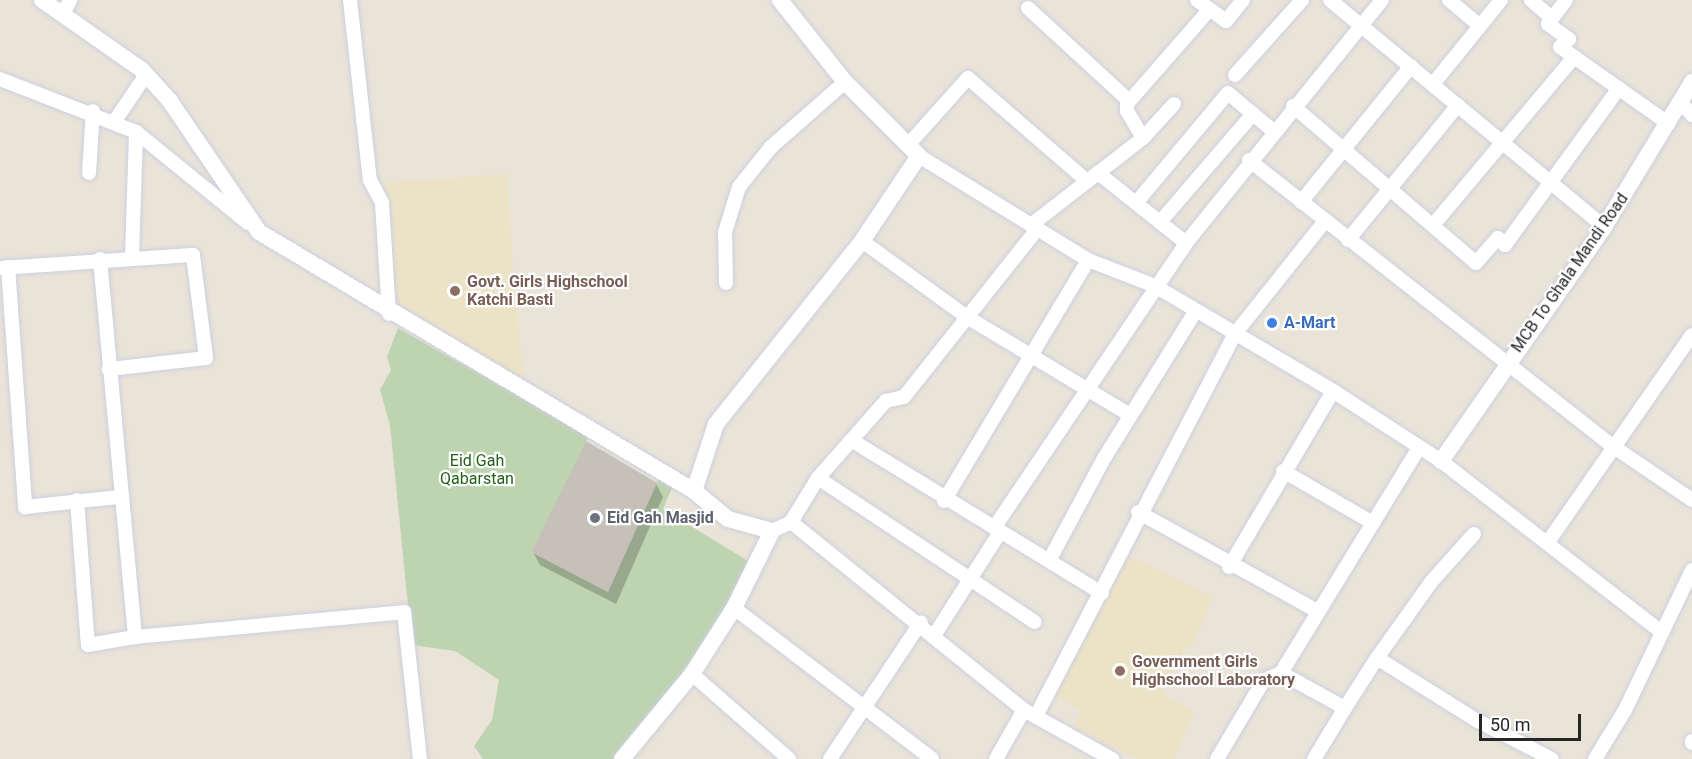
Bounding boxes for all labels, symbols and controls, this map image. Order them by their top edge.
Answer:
street label: MCB To Ghala Mandi Road [1508,190,1632,356]
place label: Govt. Girls Highschool Katchi Basti [467,272,628,310]
marker: Govt. Girls Highschool Katchi Basti [448,284,462,298]
place label: A-Mart [1284,313,1335,333]
marker: A-Mart [1265,316,1279,330]
park label: Eid Gah Qabarstan [440,451,514,489]
place label: Eid Gah Masjid [607,508,714,528]
marker: Eid Gah Masjid [588,511,602,525]
place label: Government Girls Highschool Laboratory [1132,652,1295,690]
marker: Government Girls Highschool Laboratory [1113,664,1127,678]
scale bar [1482,702,1584,740]
text: 50 m [1490,714,1530,735]

